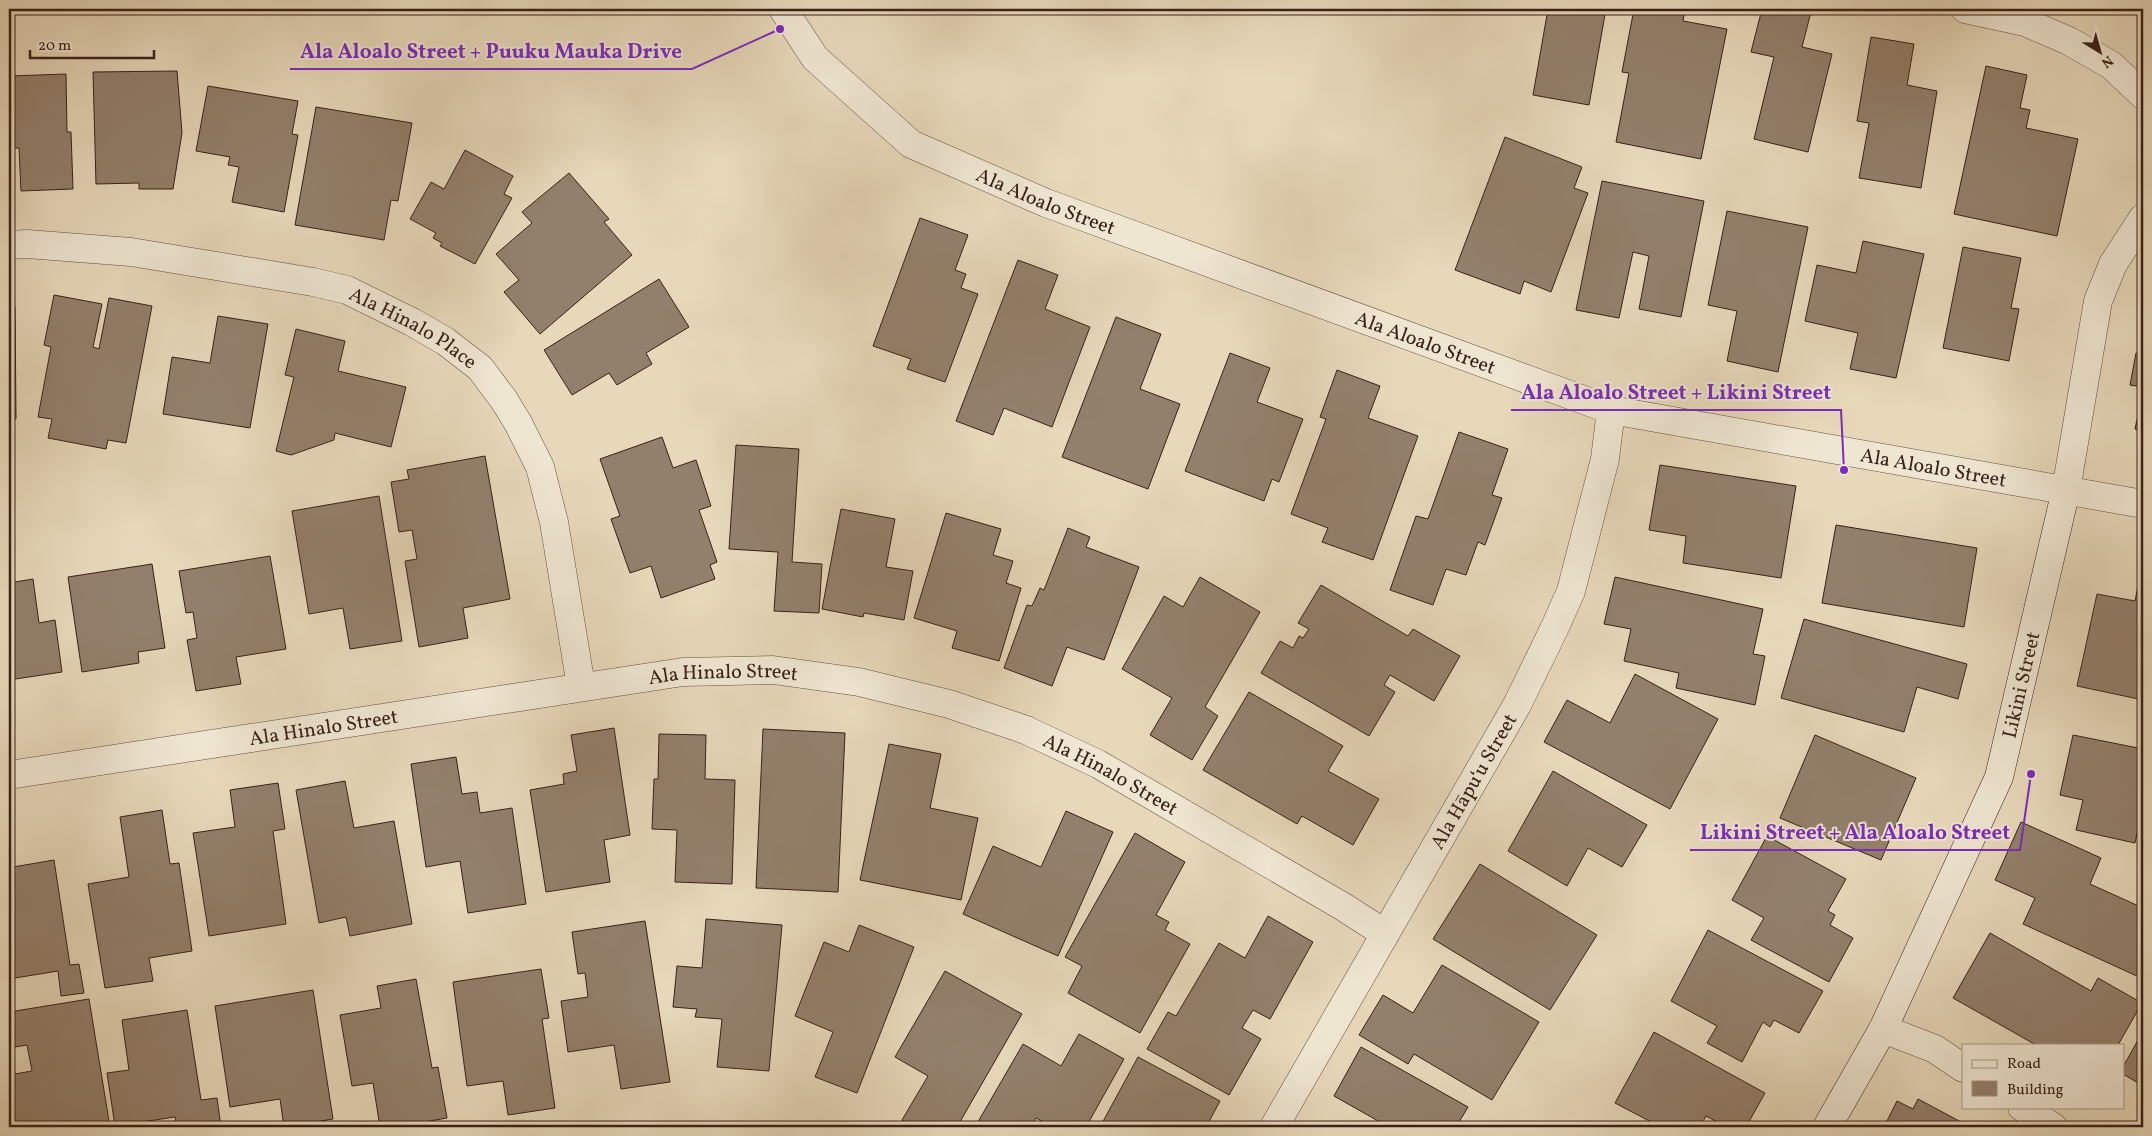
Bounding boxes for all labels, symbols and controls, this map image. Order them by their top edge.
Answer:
scale bar [30,28,154,60]
north arrow [2074,28,2124,78]
callout: Ala Aloalo Street + Puuku Mauka Drive [290,33,692,69]
text: 20 m [38,36,71,57]
text: Ala Aloalo Street + Puuku Mauka Drive [300,38,682,67]
text: N [2097,51,2117,72]
street label: Ala Aloalo Street [971,162,1119,243]
street label: Ala Hinalo Place [344,281,482,377]
street label: Ala Aloalo Street [1351,305,1499,383]
callout: Ala Aloalo Street + Likini Street [1511,374,1841,410]
text: Ala Aloalo Street + Likini Street [1521,379,1831,408]
street label: Ala Aloalo Street [1858,442,2008,496]
street label: Likini Street [1996,629,2048,741]
street label: Ala Hinalo Street [647,658,800,693]
street label: Ala Hinalo Street [247,704,400,754]
street label: Ala Hāpuʻu Street [1424,709,1525,855]
street label: Ala Hinalo Street [1038,728,1183,824]
callout: Likini Street + Ala Aloalo Street [1690,814,2020,850]
text: Likini Street + Ala Aloalo Street [1700,819,2010,848]
legend [1962,1044,2124,1108]
text: Road [2007,1054,2041,1075]
text: Building [2007,1080,2064,1101]

